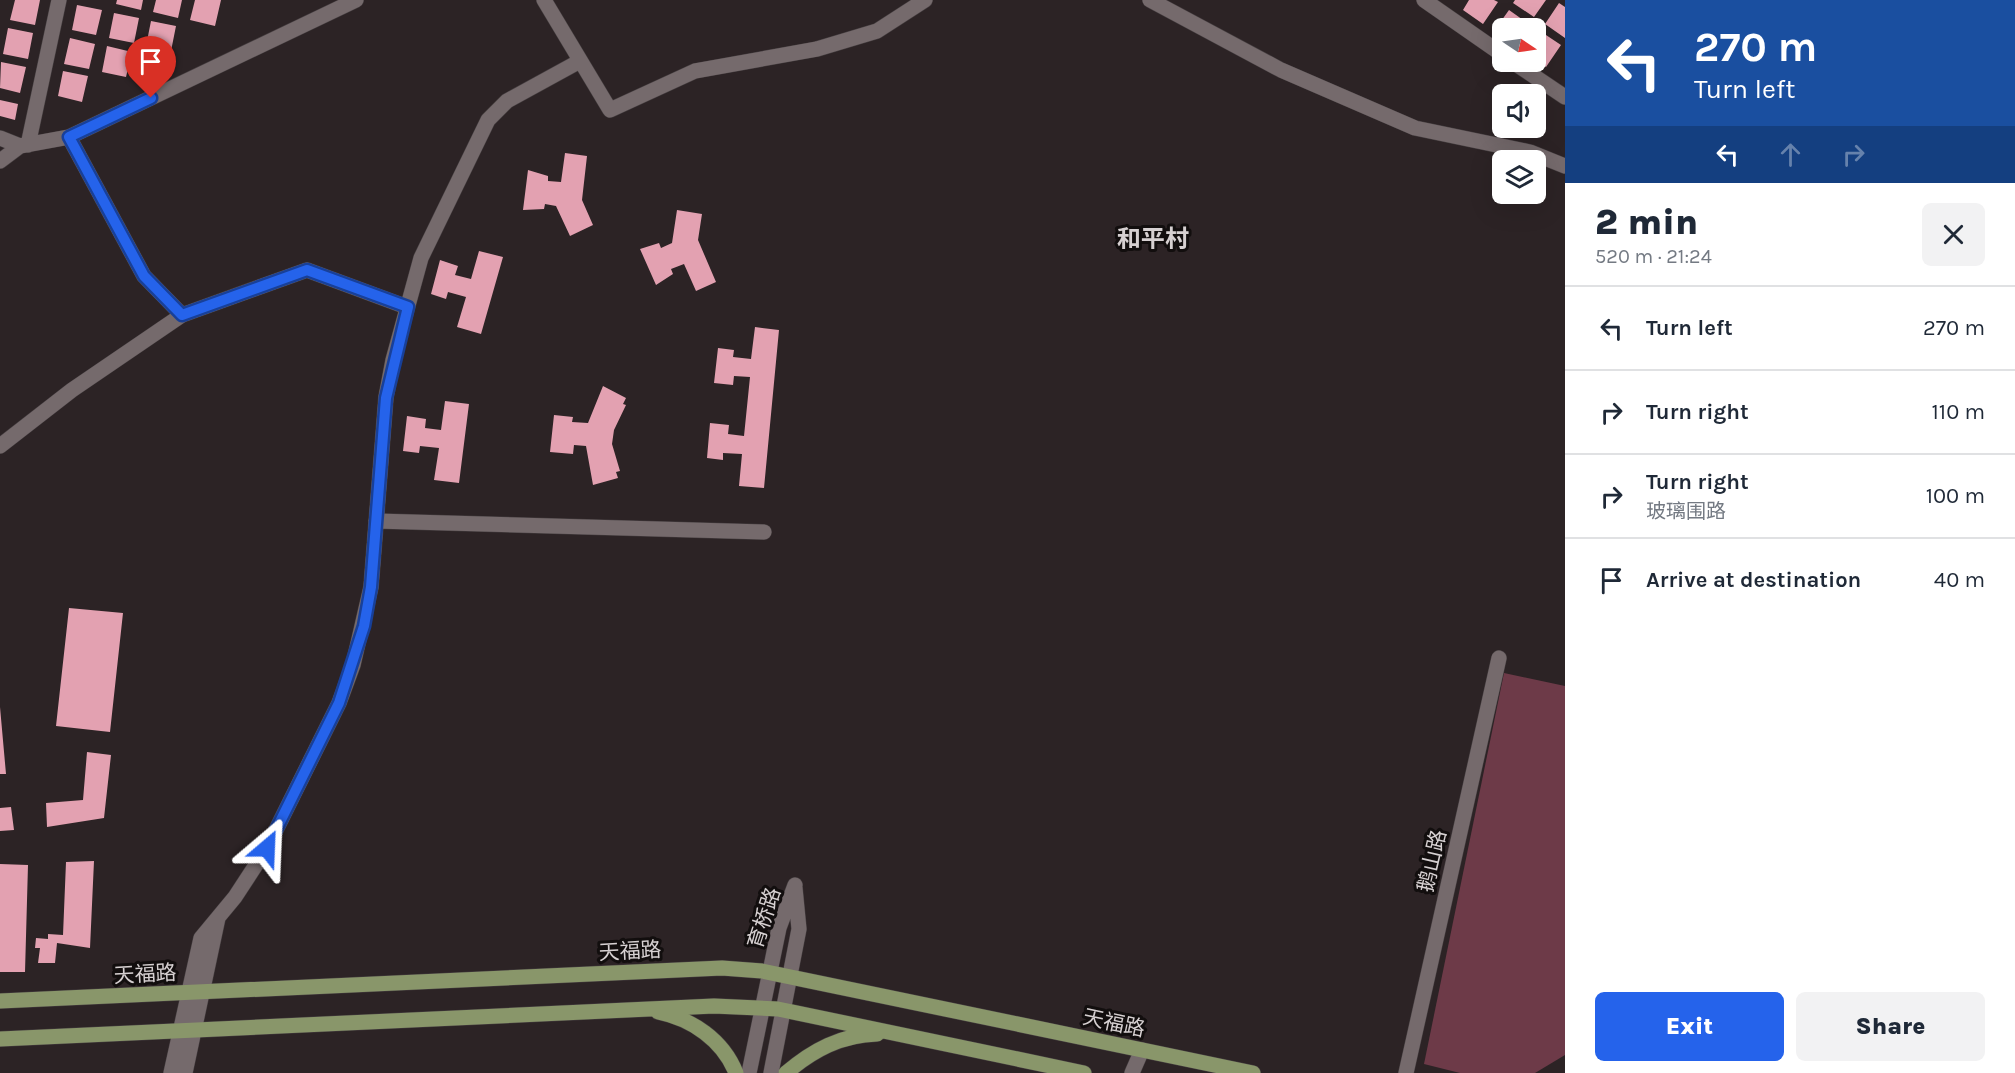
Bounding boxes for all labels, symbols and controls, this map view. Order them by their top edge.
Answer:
north arrow [1492,18,1546,72]
map controls [1492,18,1546,204]
text: 270 m [1694,22,1817,72]
icon: left [1595,24,1673,102]
pin [125,36,176,98]
icon: arrive [134,45,167,78]
text: Turn left [1694,73,1795,105]
button: sound [1492,84,1546,138]
icon: left [1711,138,1744,171]
icon: ahead [1774,138,1807,171]
icon: right [1837,138,1870,171]
button: layers [1492,150,1546,204]
text: 2 min [1595,201,1698,243]
button: close [1922,203,1985,266]
district label: 和平村 [1117,225,1189,253]
text: 520 m · 21:24 [1595,245,1712,268]
icon: left [1595,312,1628,345]
text: Turn left [1646,315,1733,341]
text: 270 m [1923,315,1985,341]
icon: right [1595,396,1628,429]
text: Turn right [1646,399,1749,425]
text: 110 m [1932,399,1985,425]
text: Turn right [1646,469,1749,495]
icon: right [1595,480,1628,513]
text: 100 m [1926,483,1985,509]
text: 玻璃围路 [1646,500,1726,523]
icon: arrive [1595,564,1628,597]
text: Arrive at destination [1646,567,1861,593]
text: 40 m [1934,567,1985,593]
position arrow [235,816,299,880]
street label: 鹅山路 [1413,828,1451,894]
street label: 育桥路 [743,884,785,952]
street label: 天福路 [598,937,662,965]
street label: 天福路 [113,960,177,988]
button: Exit [1595,992,1784,1061]
button: Share [1796,992,1985,1061]
street label: 天福路 [1081,1005,1147,1041]

